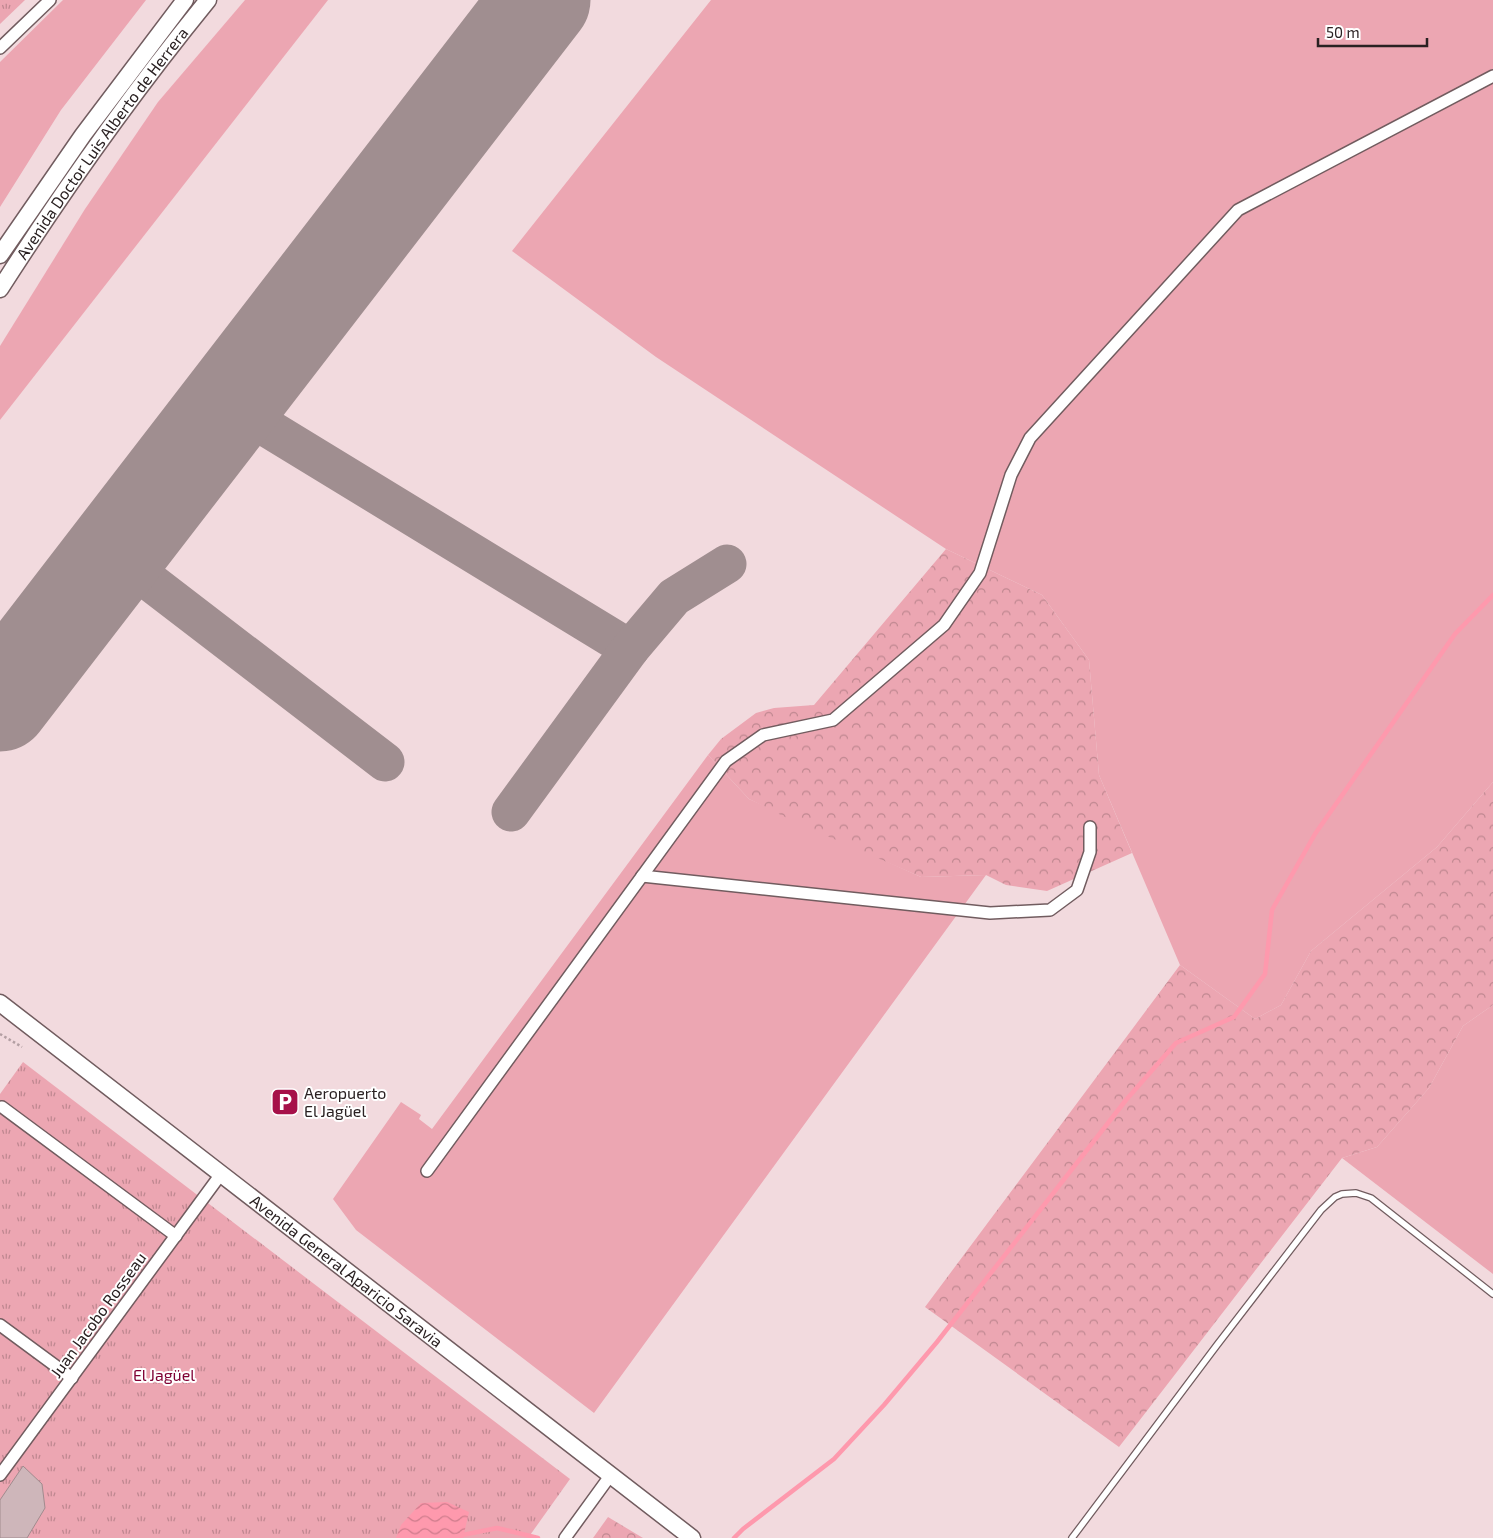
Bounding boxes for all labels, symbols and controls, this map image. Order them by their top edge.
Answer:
scale bar [1318,15,1427,47]
street label: Avenida Doctor Luis Alberto de Herrera [12,23,191,263]
text: 50 m [1326,23,1360,41]
place label: Aeropuerto El Jagüel [304,1083,386,1120]
parking icon: Aeropuerto El Jagüel [270,1087,300,1117]
street label: Avenida General Aparicio Saravia [247,1190,447,1351]
street label: Juan Jacobo Rosseau [46,1248,149,1381]
park label: El Jagüel [133,1365,195,1384]

